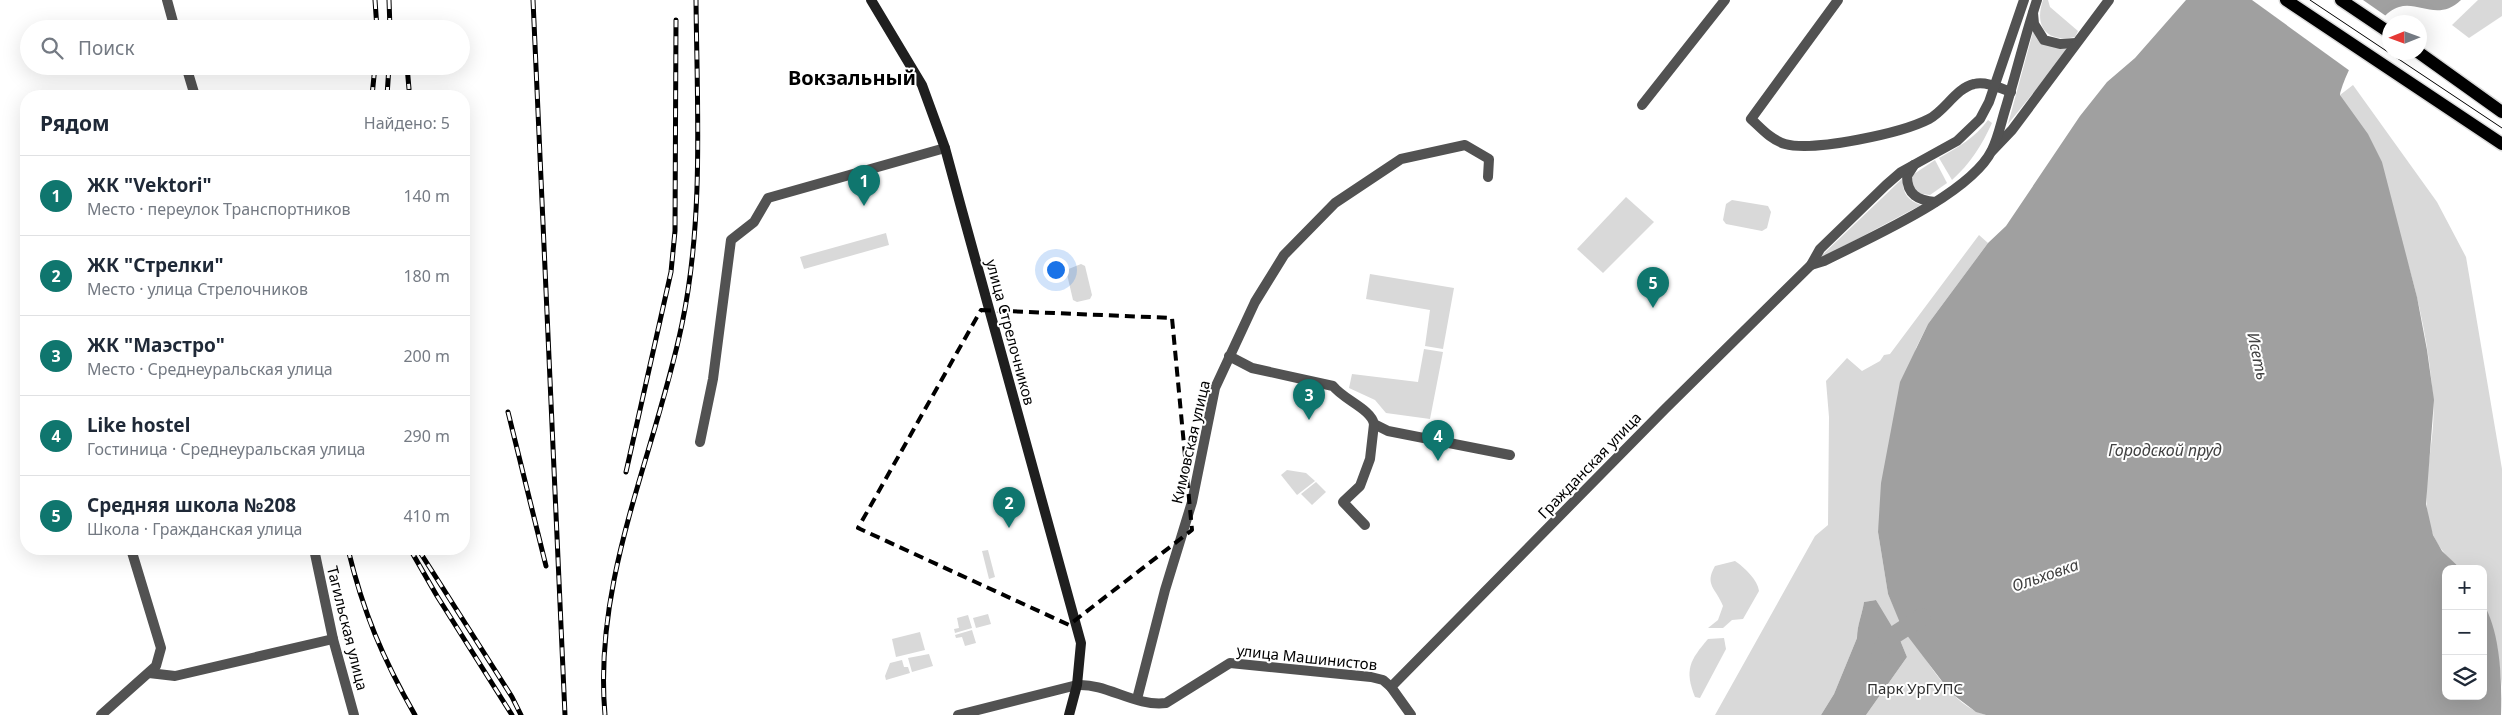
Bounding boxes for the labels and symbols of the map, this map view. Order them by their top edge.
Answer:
north arrow [2382,15,2427,60]
district label: Вокзальный [788,64,916,91]
pin: 1 [848,165,880,206]
street label: улица Стрелочников [982,257,1040,407]
your location [1043,257,1069,283]
pin: 5 [1637,267,1669,308]
water label: Исеть [2242,330,2274,382]
street label: Кимовская улица [1166,378,1214,506]
pin: 3 [1293,379,1325,420]
street label: Гражданская улица [1533,407,1645,523]
pin: 4 [1422,420,1454,461]
water label: Городской пруд [2108,439,2222,461]
pin: 2 [993,487,1025,528]
water label: Ольховка [2009,553,2081,597]
street label: Тагильская улица [323,564,373,692]
street label: улица Машинистов [1236,640,1378,674]
park label: Парк УрГУПС [1867,678,1963,698]

